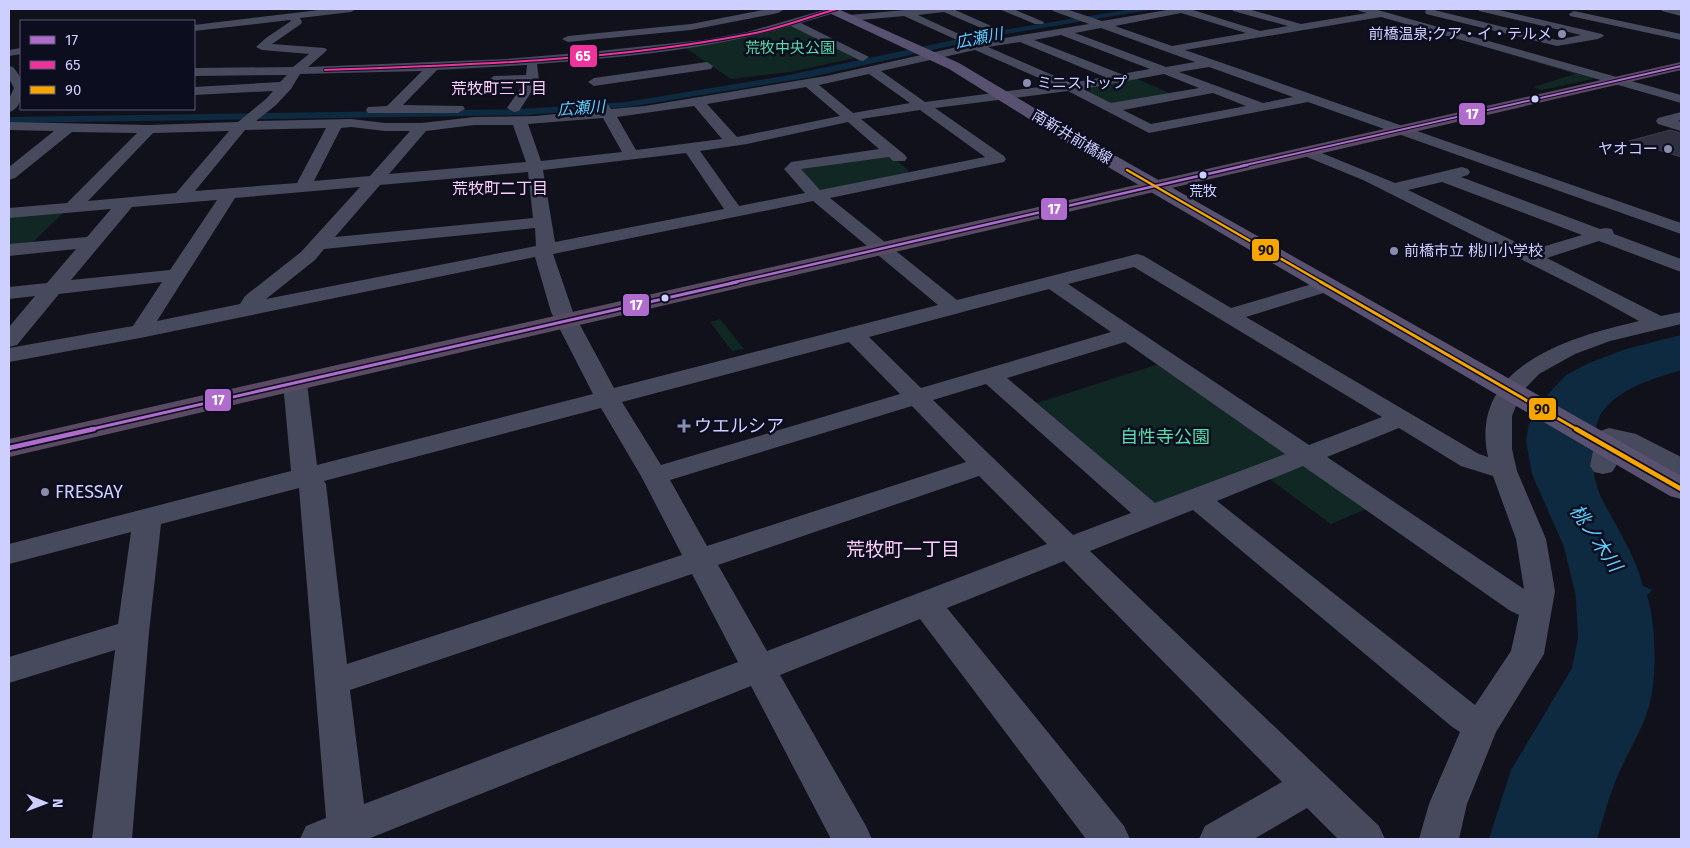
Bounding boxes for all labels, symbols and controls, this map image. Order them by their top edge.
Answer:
legend [20,20,195,110]
water label: 広瀬川 [954,24,1006,52]
place label: 前橋温泉;クア・イ・テルメ [1368,25,1552,43]
marker: 前橋温泉;クア・イ・テルメ [1556,28,1568,40]
text: 17 [65,31,78,49]
park label: 荒牧中央公園 [745,39,835,57]
line badge: 65 [569,44,598,68]
text: 65 [575,48,591,65]
text: 65 [65,56,80,74]
place label: ミニストップ [1037,74,1127,92]
marker: ミニストップ [1021,77,1033,89]
district label: 荒牧町三丁目 [451,79,547,98]
text: 90 [65,81,81,99]
unlabelled marker [1530,94,1540,104]
water label: 広瀬川 [556,97,608,119]
line badge: 17 [1458,102,1486,126]
street label: 南新井前橋線 [1029,106,1115,168]
text: 17 [1465,106,1479,123]
place label: ヤオコー [1598,140,1658,158]
marker: ヤオコー [1662,143,1674,155]
marker: 荒牧 [1198,170,1208,180]
district label: 荒牧町二丁目 [452,179,548,198]
place label: 荒牧 [1189,183,1217,200]
line badge: 17 [1040,197,1068,221]
text: 17 [1047,201,1061,218]
line badge: 90 [1251,238,1280,262]
text: 90 [1258,242,1274,259]
place label: 前橋市立 桃川小学校 [1404,242,1543,260]
marker: 前橋市立 桃川小学校 [1388,245,1400,257]
line badge: 17 [622,293,650,317]
unlabelled marker [660,293,670,303]
text: 17 [629,297,643,314]
line badge: 17 [204,388,232,412]
text: 17 [211,392,225,409]
line badge: 90 [1528,397,1557,421]
text: 90 [1534,401,1550,418]
place label: ウエルシア [694,415,784,437]
marker: ウエルシア [678,420,690,432]
park label: 自性寺公園 [1120,426,1210,448]
place label: FRESSAY [55,481,123,503]
marker: FRESSAY [39,486,51,498]
water label: 桃ノ木川 [1565,500,1628,578]
district label: 荒牧町一丁目 [846,538,960,561]
north arrow [20,778,70,828]
text: N [49,798,66,808]

